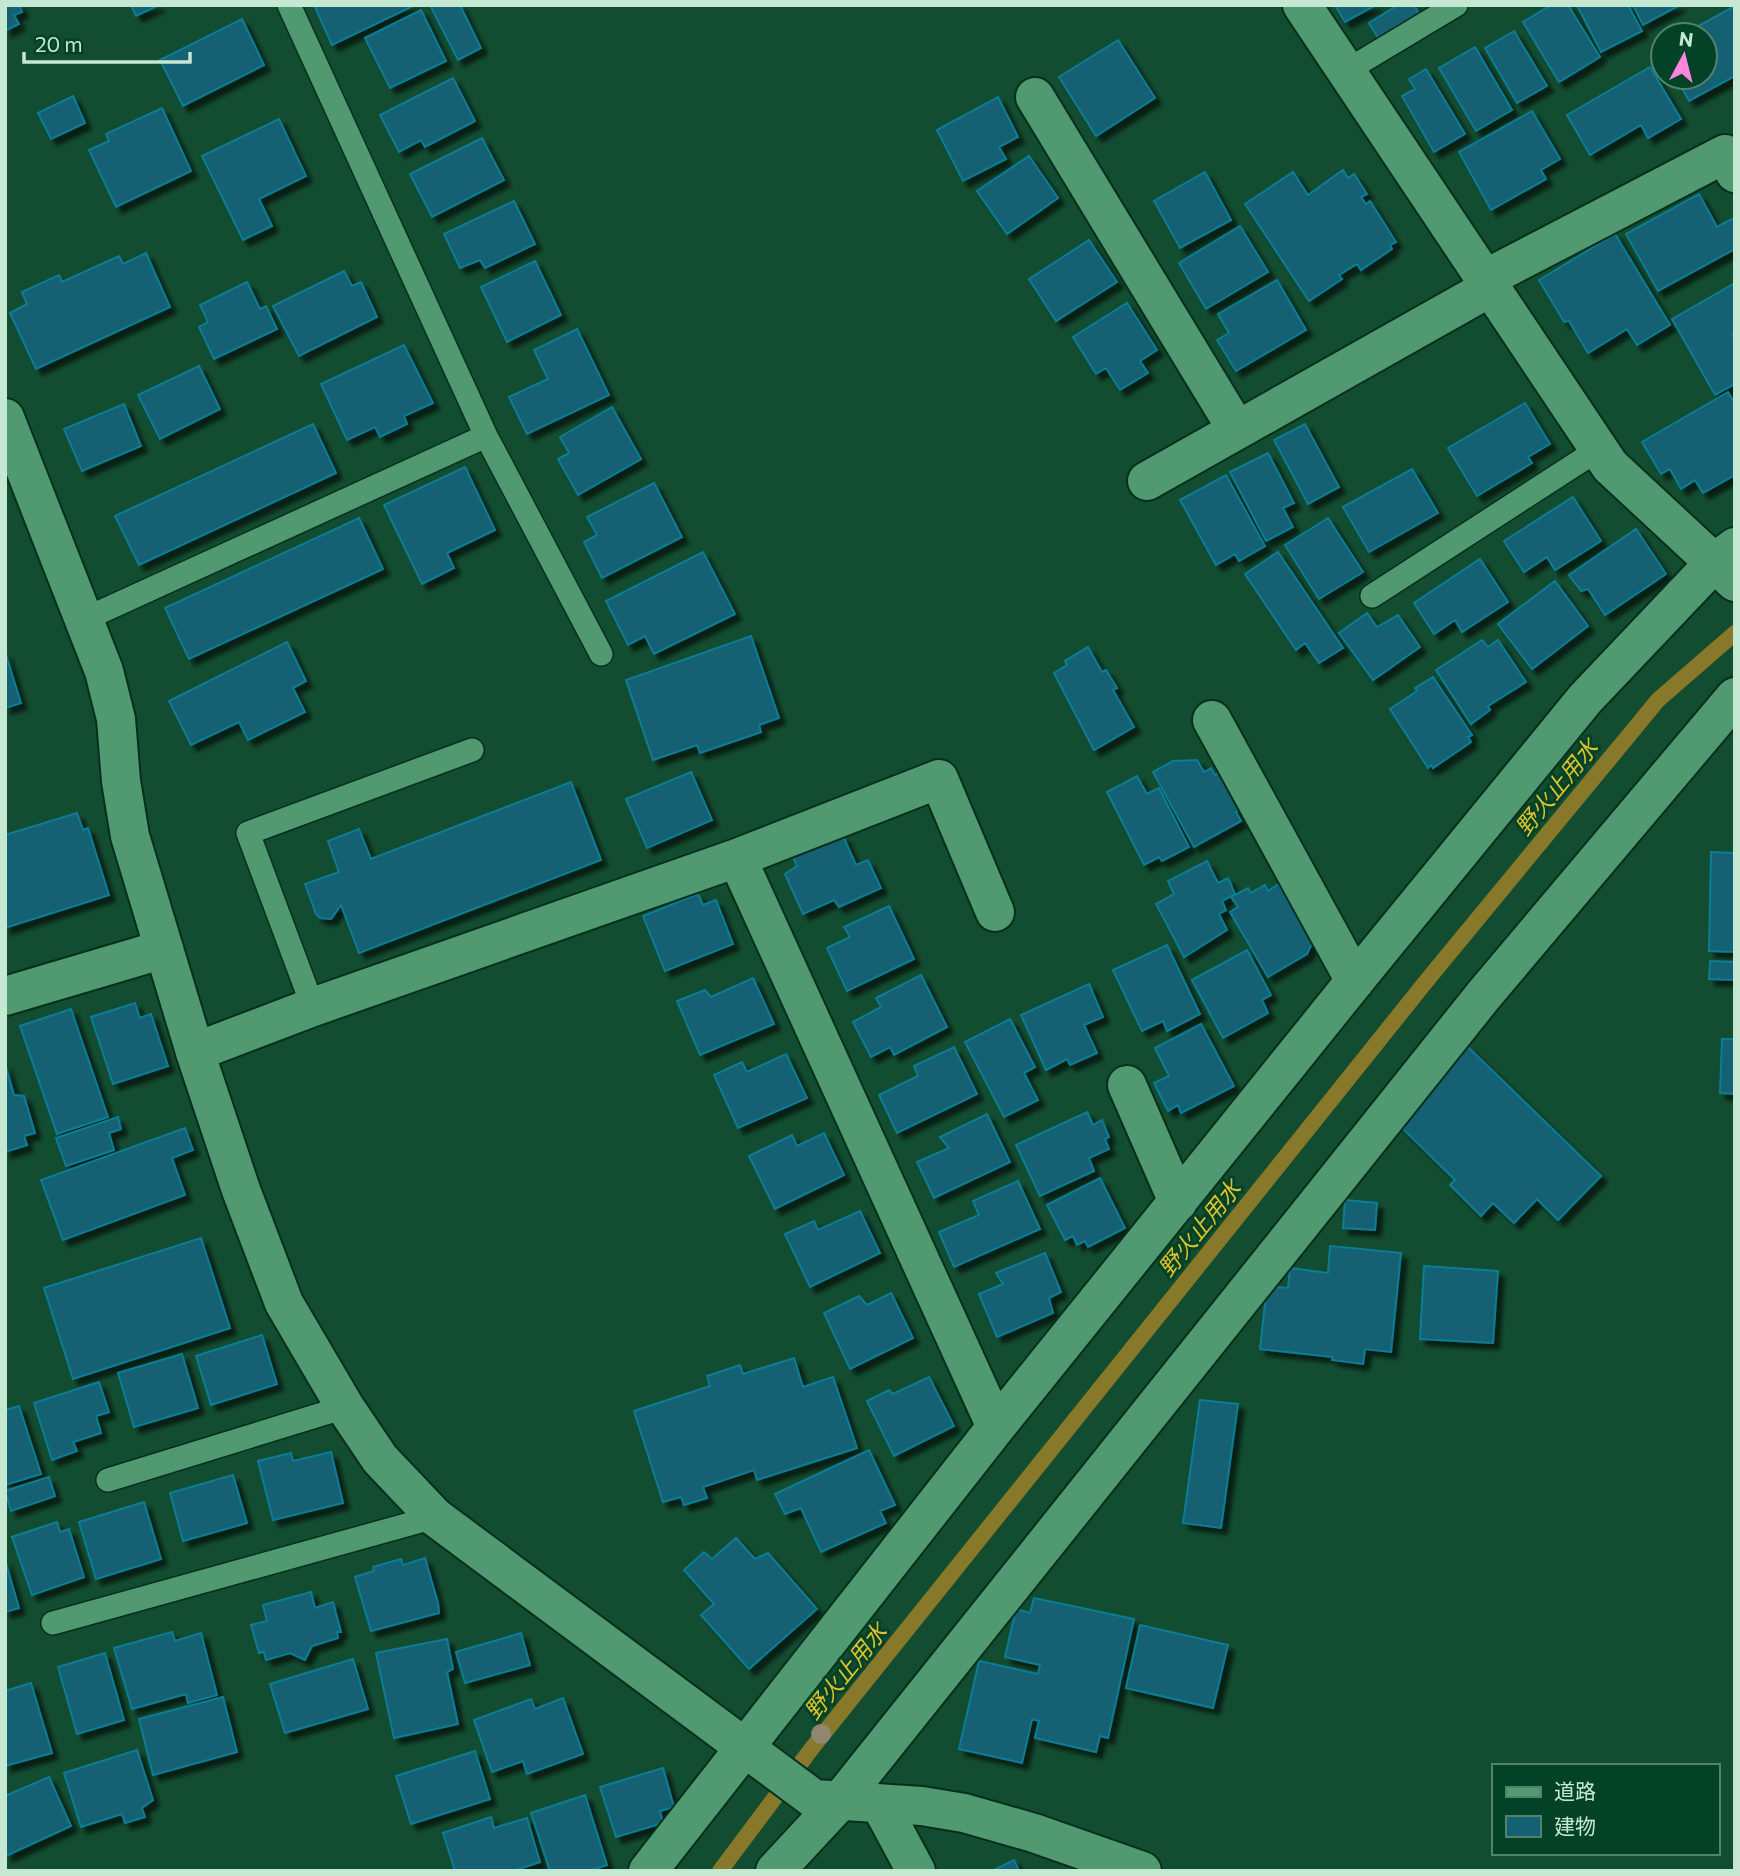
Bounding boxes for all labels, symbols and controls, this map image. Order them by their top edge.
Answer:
scale bar [24,21,191,65]
north arrow [1649,21,1719,91]
text: N [1678,26,1695,51]
text: 20 m [35,31,83,56]
water label: 野火止用水 [1509,731,1605,840]
water label: 野火止用水 [1152,1172,1248,1281]
water label: 野火止用水 [798,1615,894,1724]
legend [1492,1764,1719,1855]
text: 道路 [1554,1778,1596,1803]
text: 建物 [1554,1813,1596,1838]

